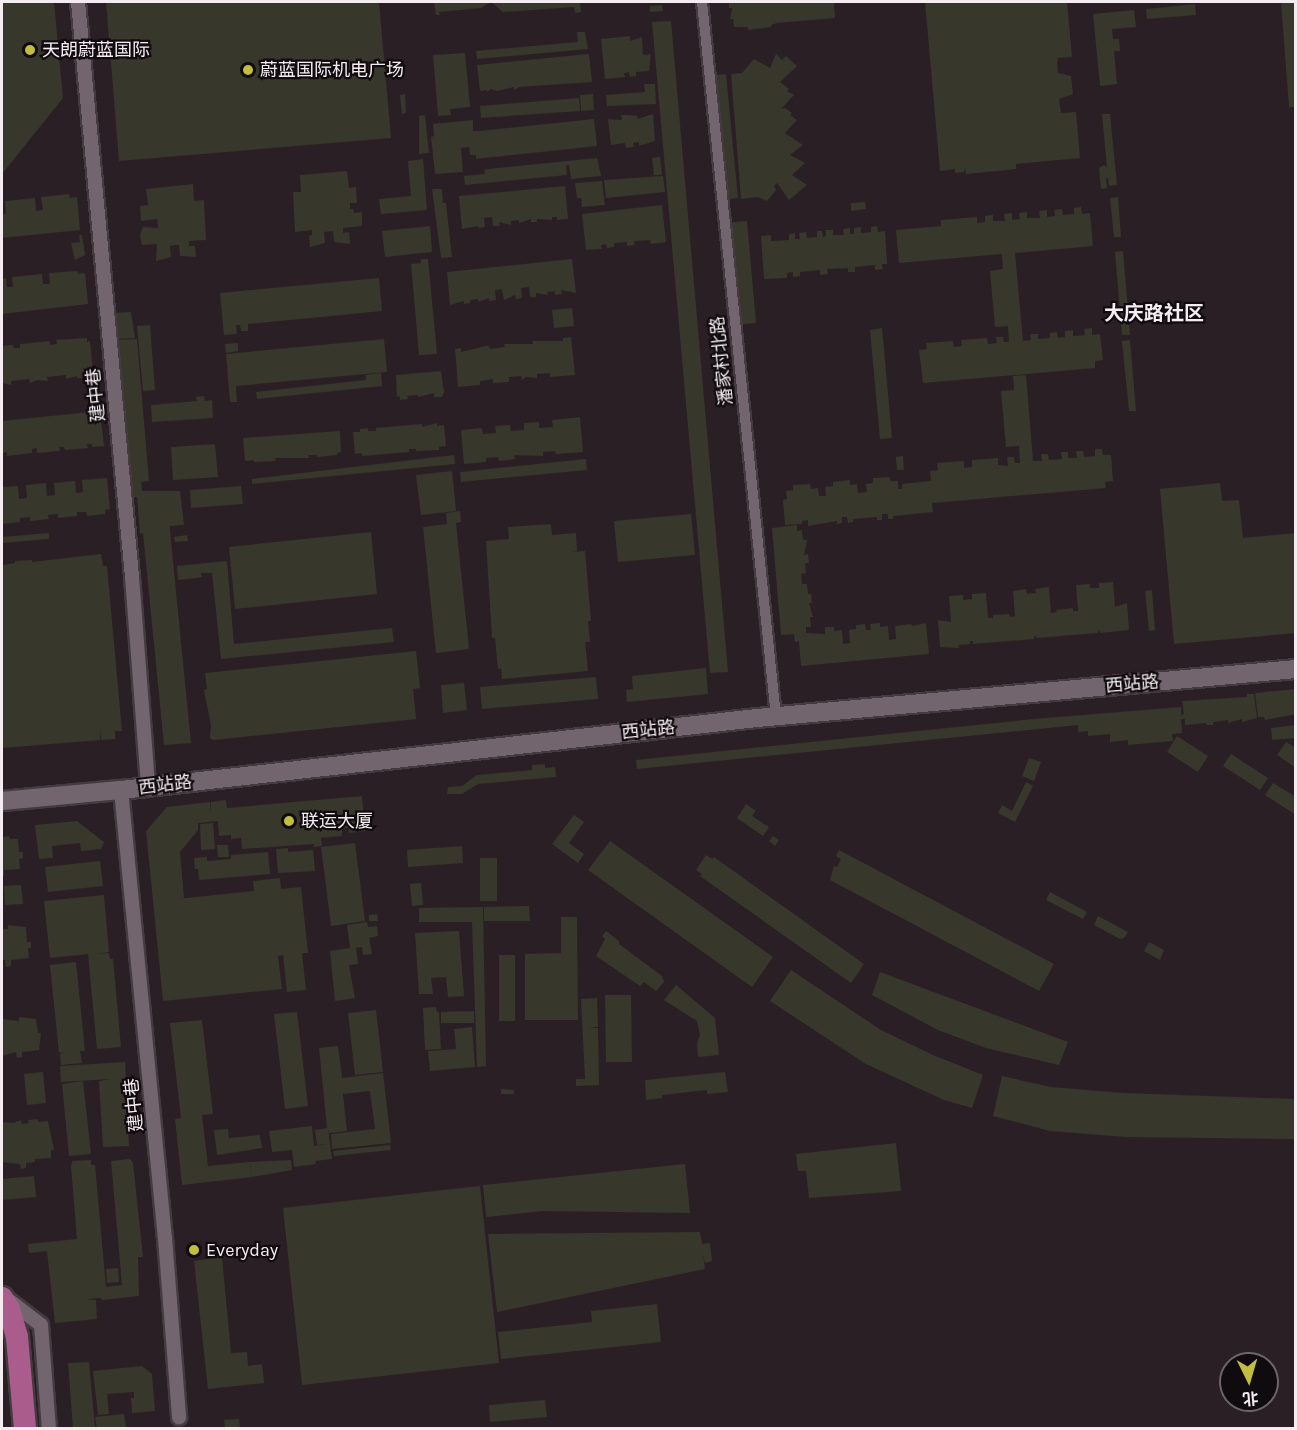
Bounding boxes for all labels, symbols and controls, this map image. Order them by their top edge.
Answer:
place label: 天朗蔚蓝国际 [42,39,150,61]
marker: 天朗蔚蓝国际 [23,43,37,57]
place label: 蔚蓝国际机电广场 [260,59,404,81]
marker: 蔚蓝国际机电广场 [241,63,255,77]
district label: 大庆路社区 [1104,301,1204,325]
street label: 潘家村北路 [707,315,737,407]
street label: 建中巷 [82,367,110,423]
street label: 西站路 [1104,671,1160,697]
street label: 西站路 [620,716,676,744]
street label: 西站路 [137,771,193,799]
place label: 联运大厦 [301,810,373,832]
marker: 联运大厦 [282,814,296,828]
street label: 建中巷 [120,1077,148,1133]
place label: Everyday [206,1239,278,1261]
marker: Everyday [187,1243,201,1257]
north arrow [1219,1352,1279,1412]
text: 北 [1242,1388,1259,1409]

